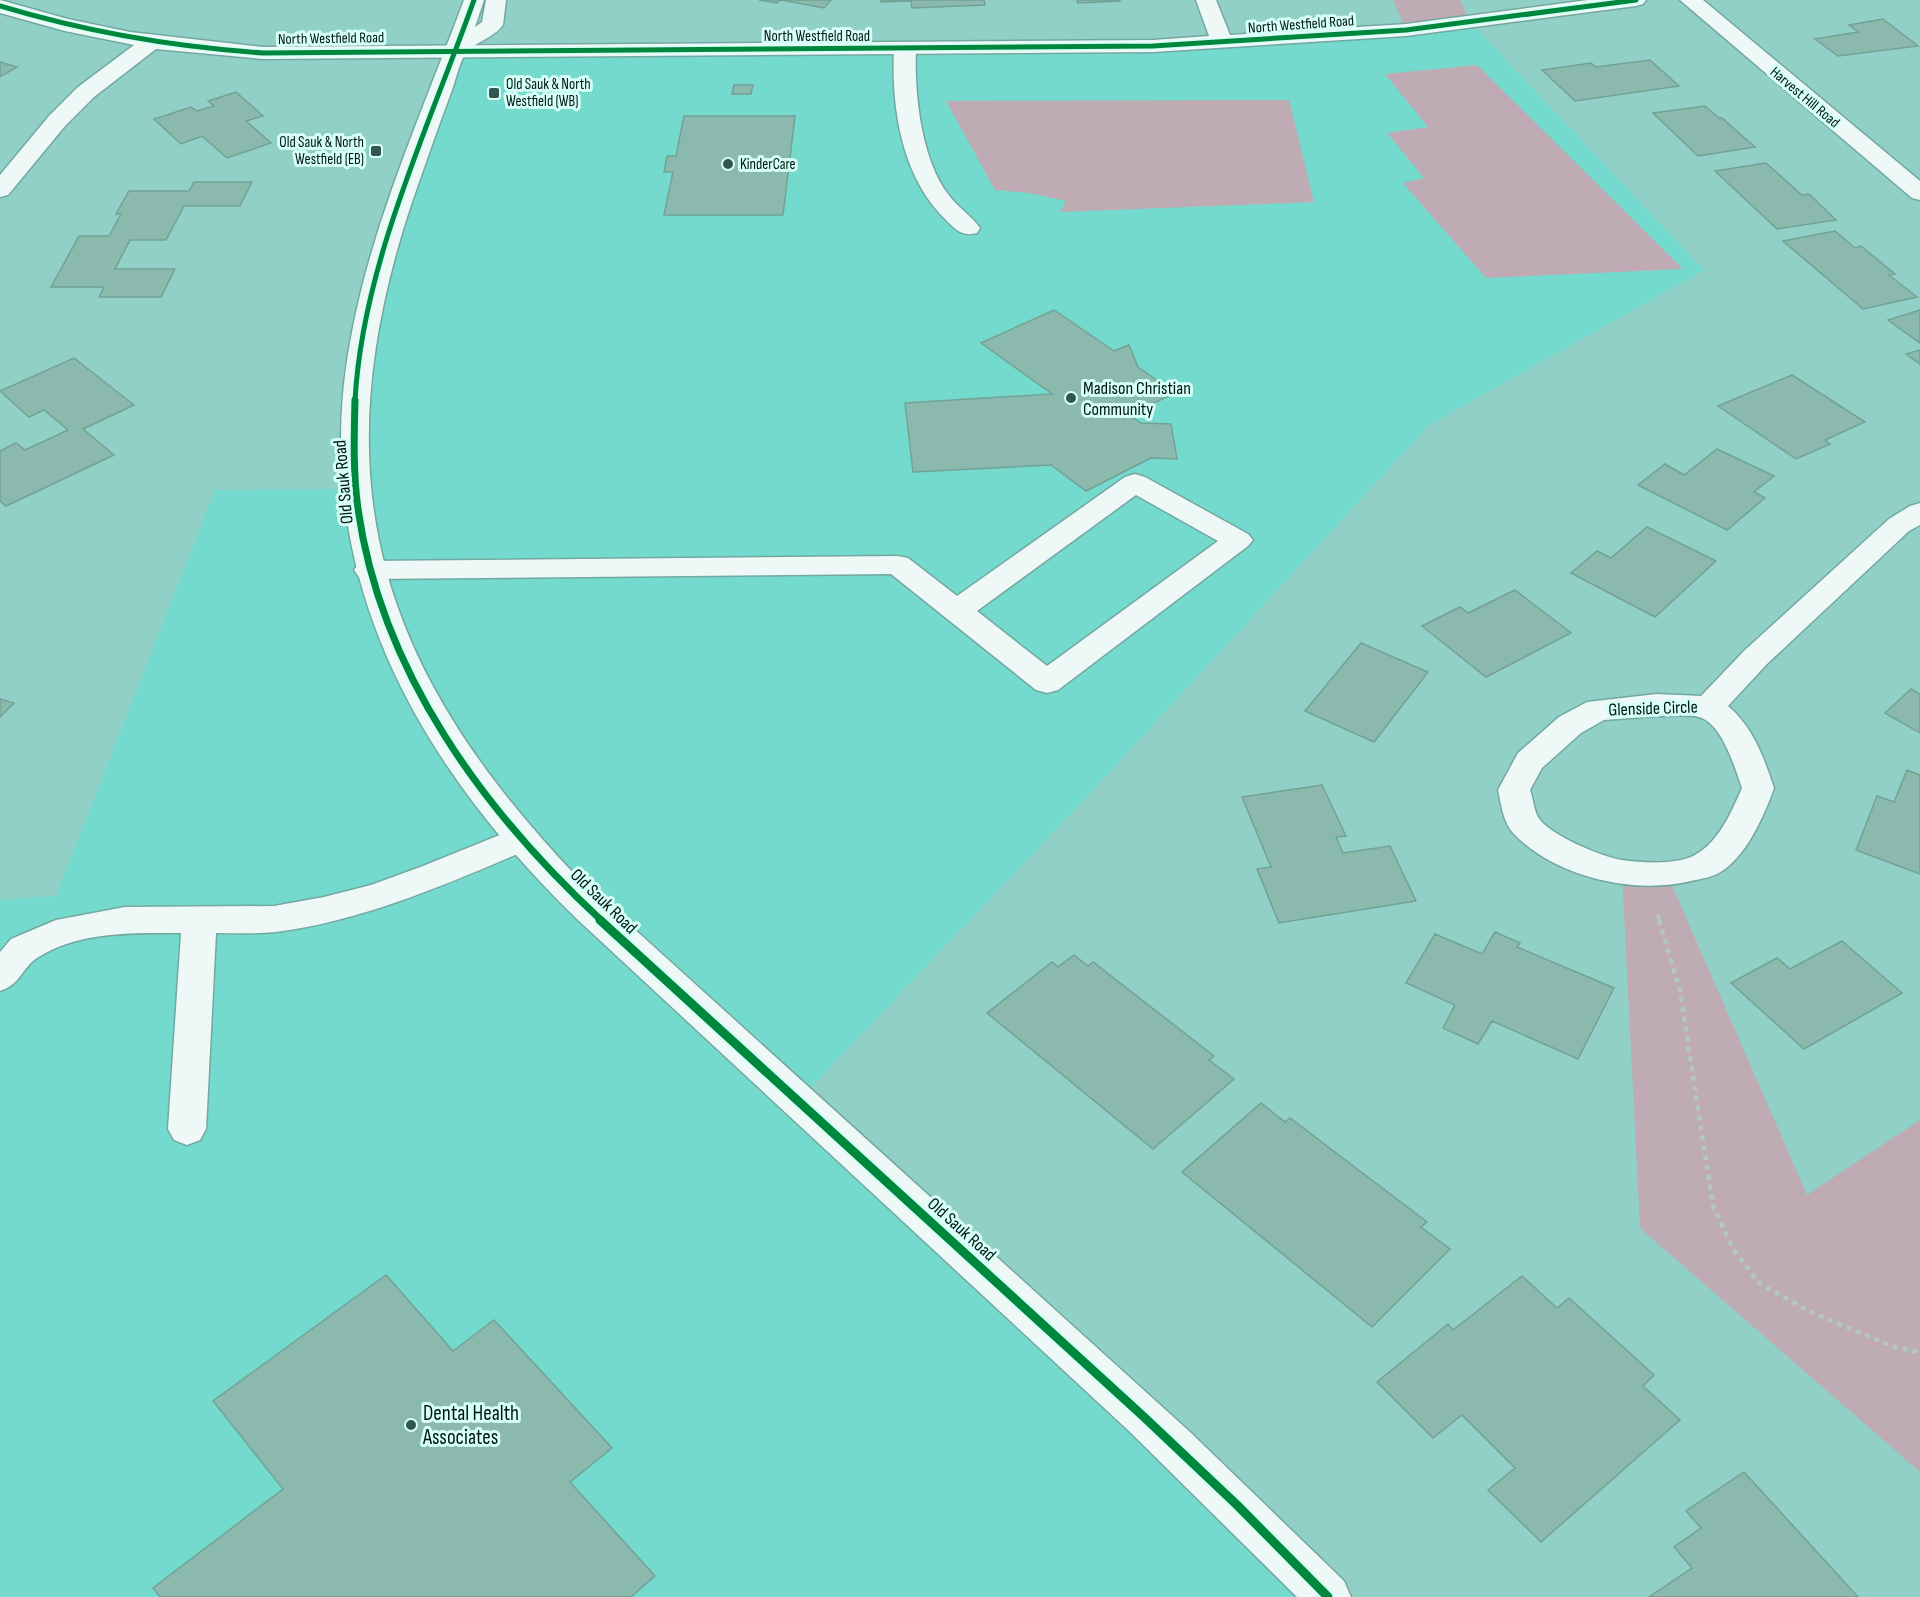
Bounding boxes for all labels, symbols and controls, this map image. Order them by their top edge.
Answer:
street label: North Westfield Road [1247,11,1355,38]
street label: North Westfield Road [764,27,870,46]
street label: North Westfield Road [278,28,384,49]
street label: Harvest Hill Road [1766,63,1843,132]
place label: Old Sauk & North Westfield (WB) [506,75,591,111]
marker: Old Sauk & North Westfield (WB) [487,86,501,100]
place label: Old Sauk & North Westfield (EB) [279,133,364,169]
marker: Old Sauk & North Westfield (EB) [369,144,383,158]
place label: KinderCare [740,155,796,174]
marker: KinderCare [721,157,735,171]
place label: Madison Christian Community [1083,378,1191,420]
marker: Madison Christian Community [1064,391,1078,405]
street label: Old Sauk Road [329,439,358,525]
street label: Glenside Circle [1608,696,1698,721]
street label: Old Sauk Road [566,864,641,938]
street label: Old Sauk Road [923,1193,1000,1265]
place label: Dental Health Associates [422,1401,519,1450]
marker: Dental Health Associates [404,1418,418,1432]

